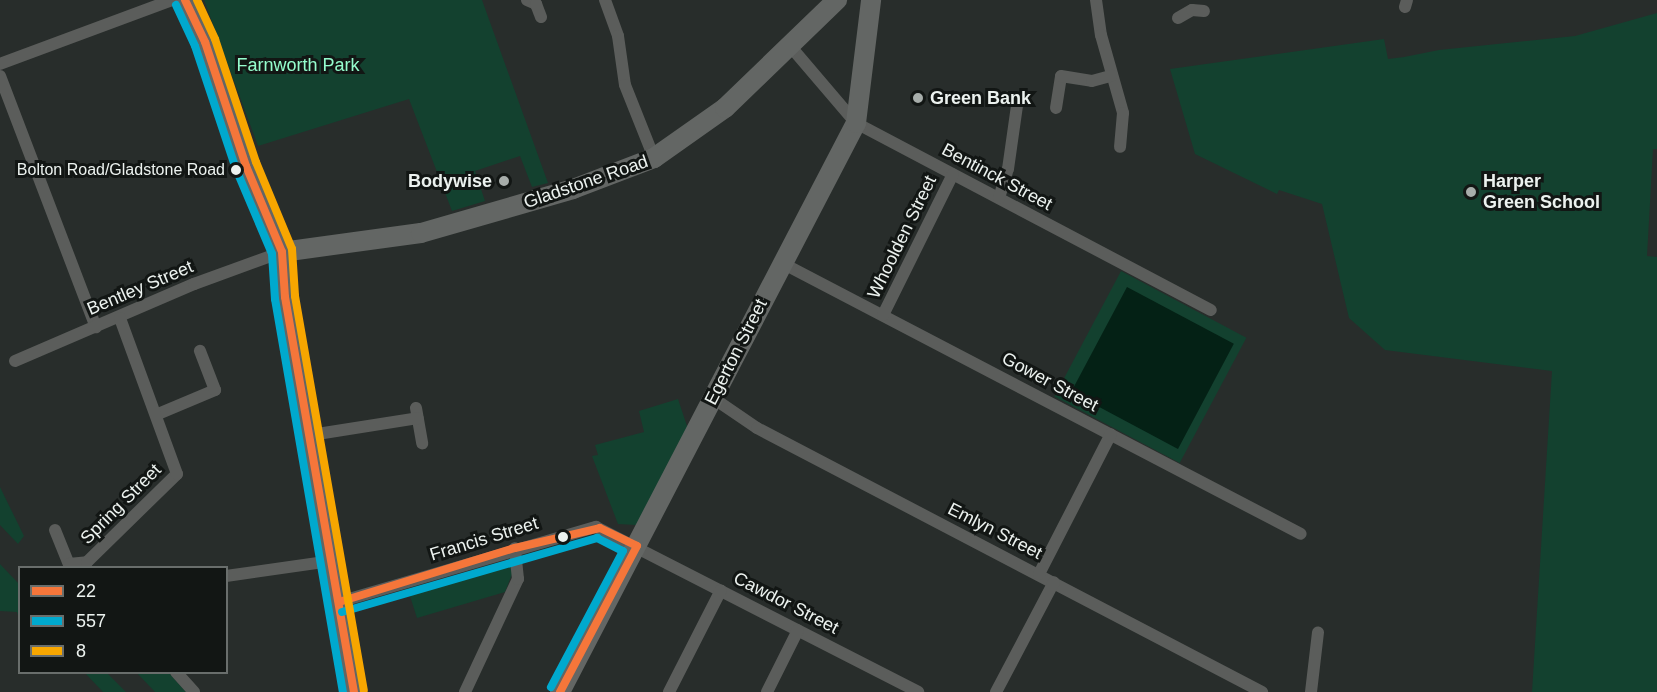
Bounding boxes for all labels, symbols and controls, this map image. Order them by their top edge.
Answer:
park label: Farnworth Park [236,54,360,76]
place label: Green Bank [930,87,1031,109]
marker: Green Bank [911,91,925,105]
street label: Bentinck Street [938,139,1056,215]
street label: Gladstone Road [521,151,651,213]
place label: Bolton Road/Gladstone Road [17,160,225,180]
marker: Bolton Road/Gladstone Road [230,164,242,176]
place label: Bodywise [408,170,492,192]
place label: Harper Green School [1483,171,1600,213]
street label: Whoolden Street [863,172,941,302]
marker: Bodywise [497,174,511,188]
marker: Harper Green School [1464,185,1478,199]
street label: Bentley Street [84,256,196,320]
street label: Egerton Street [700,295,772,409]
street label: Gower Street [998,348,1102,416]
street label: Spring Street [76,459,166,549]
street label: Emlyn Street [944,498,1046,564]
street label: Francis Street [427,512,541,566]
unlabelled marker [557,531,569,543]
legend [18,566,228,674]
street label: Cawdor Street [730,567,842,639]
text: 22 [76,581,96,601]
text: 557 [76,611,106,631]
text: 8 [76,641,86,661]

